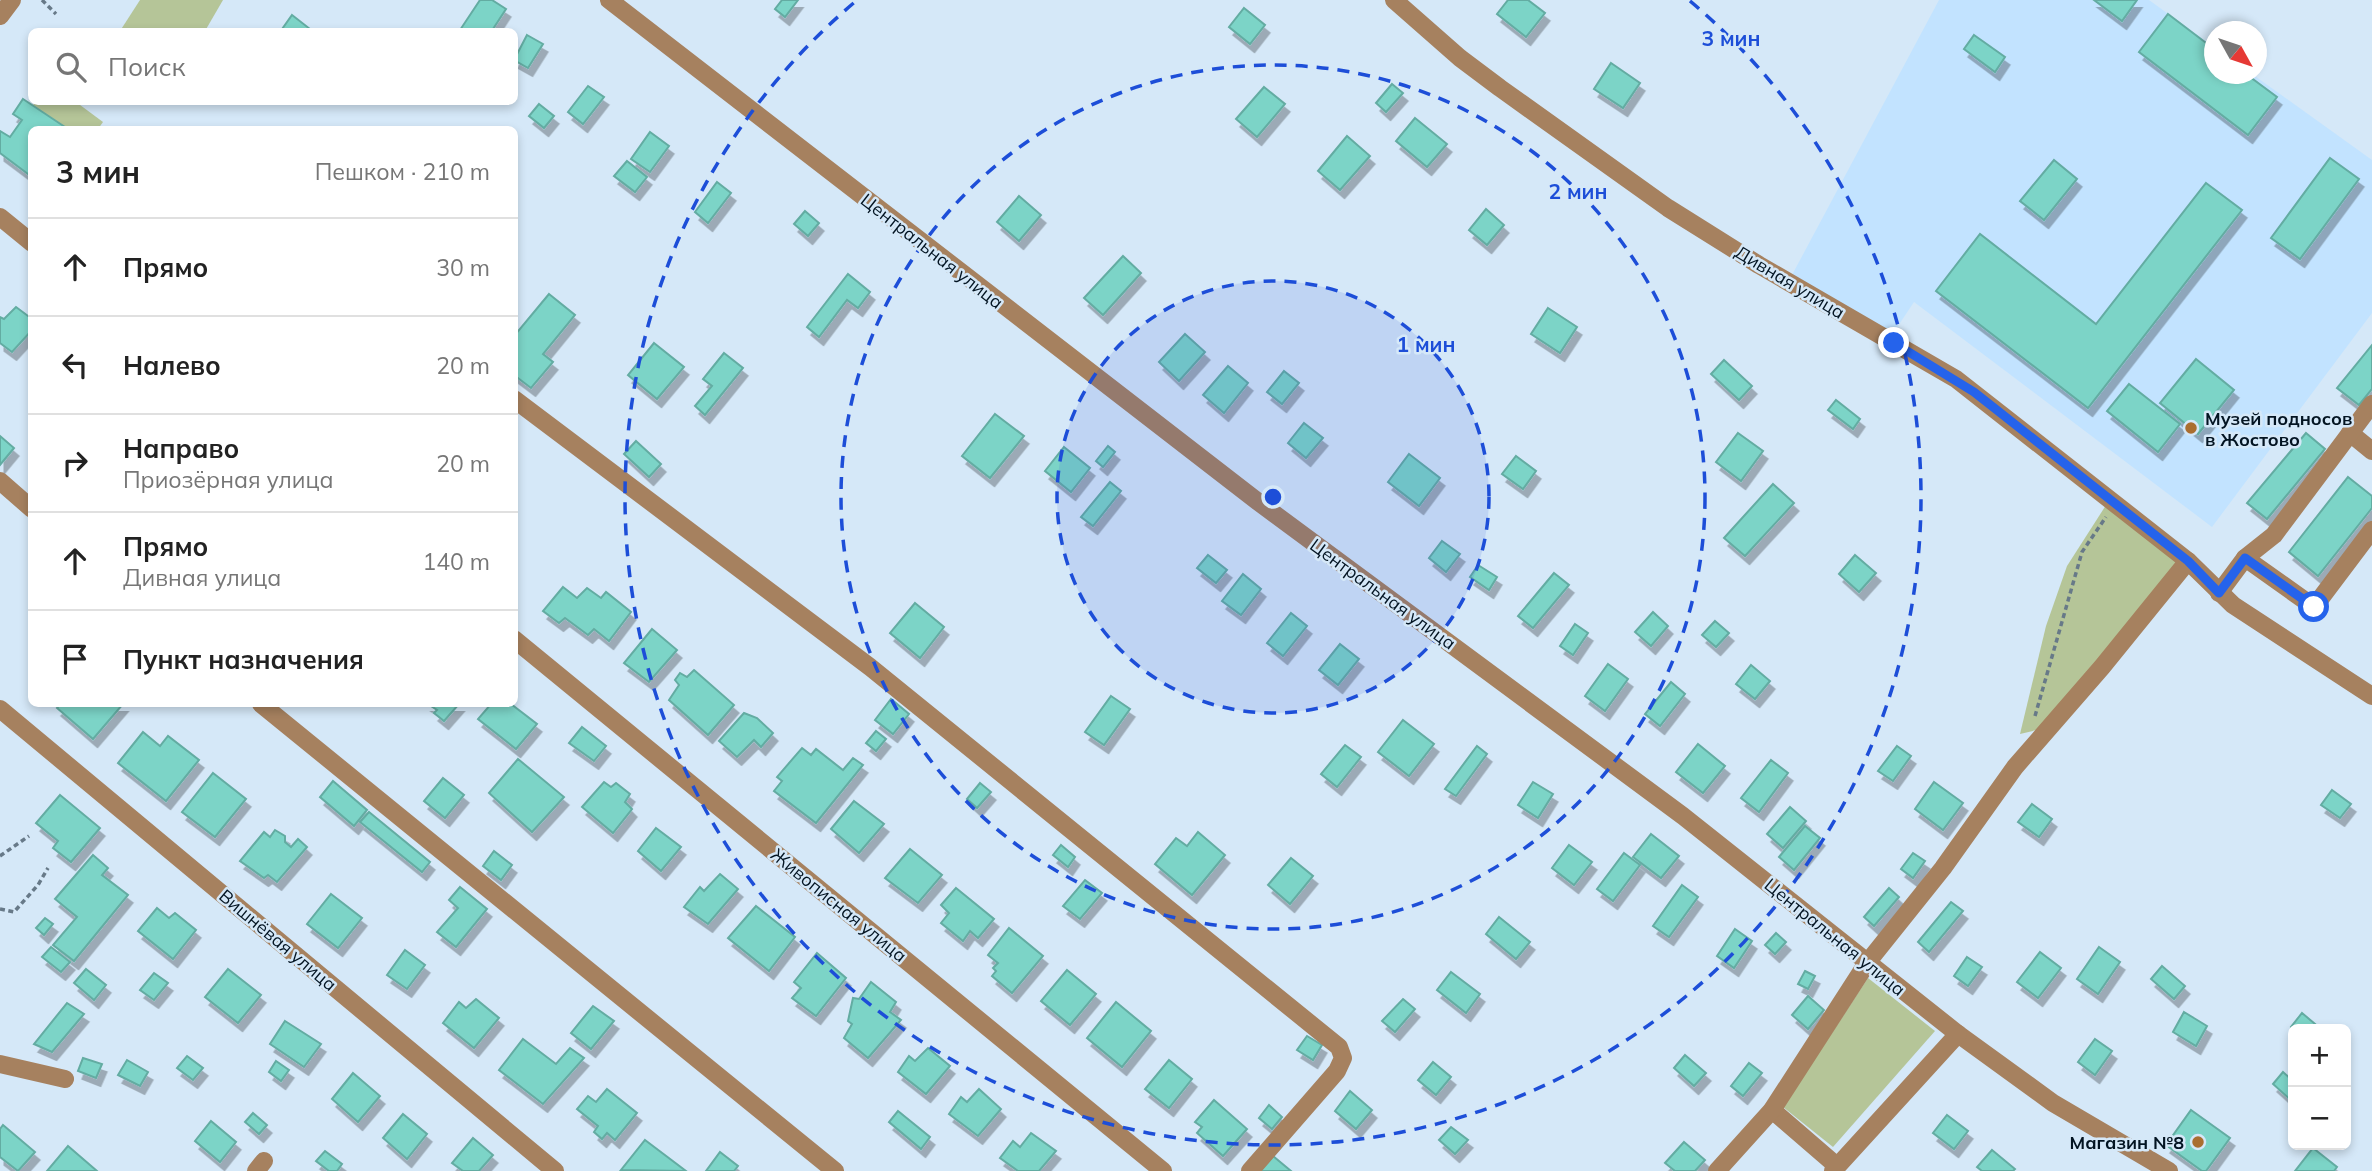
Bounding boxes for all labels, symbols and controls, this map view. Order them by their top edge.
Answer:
north arrow [2204,21,2267,84]
text: 3 мин [1702,25,1760,51]
search box [28,28,518,105]
icon: search [52,48,90,86]
text: Поиск [108,50,186,83]
text: 3 мин [56,153,140,191]
text: Пешком · 210 m [315,157,490,186]
text: 2 мин [1549,178,1607,204]
street label: Центральная улица [856,188,1008,314]
street label: Дивная улица [1731,240,1849,324]
icon: ahead [56,248,94,286]
text: Прямо [123,251,208,284]
text: 30 m [436,253,490,282]
route end [1878,327,1909,358]
text: 1 мин [1397,331,1455,357]
icon: left [56,346,94,384]
text: Налево [123,349,221,382]
text: 20 m [436,351,490,380]
place label: Музей подносов в Жостово [2205,407,2352,451]
marker: Музей подносов в Жостово [2183,420,2199,436]
text: Направо [123,432,239,465]
icon: right [56,444,94,482]
text: 20 m [436,449,490,478]
text: Приозёрная улица [123,465,334,494]
centre of rings [1261,485,1285,509]
text: Прямо [123,530,208,563]
street label: Центральная улица [1306,533,1460,655]
icon: ahead [56,542,94,580]
text: 140 m [422,547,490,576]
text: Дивная улица [123,563,281,592]
route start [2298,591,2329,622]
icon: arrive [56,640,94,678]
text: Пункт назначения [123,643,364,676]
street label: Живописная улица [766,843,912,967]
street label: Центральная улица [1760,873,1910,1001]
street label: Вишнёвая улица [215,884,341,996]
map controls [2288,1024,2351,1150]
button: + [2288,1024,2351,1087]
button: − [2288,1087,2351,1150]
place label: Магазин №8 [2070,1131,2184,1154]
marker: Магазин №8 [2190,1134,2206,1150]

